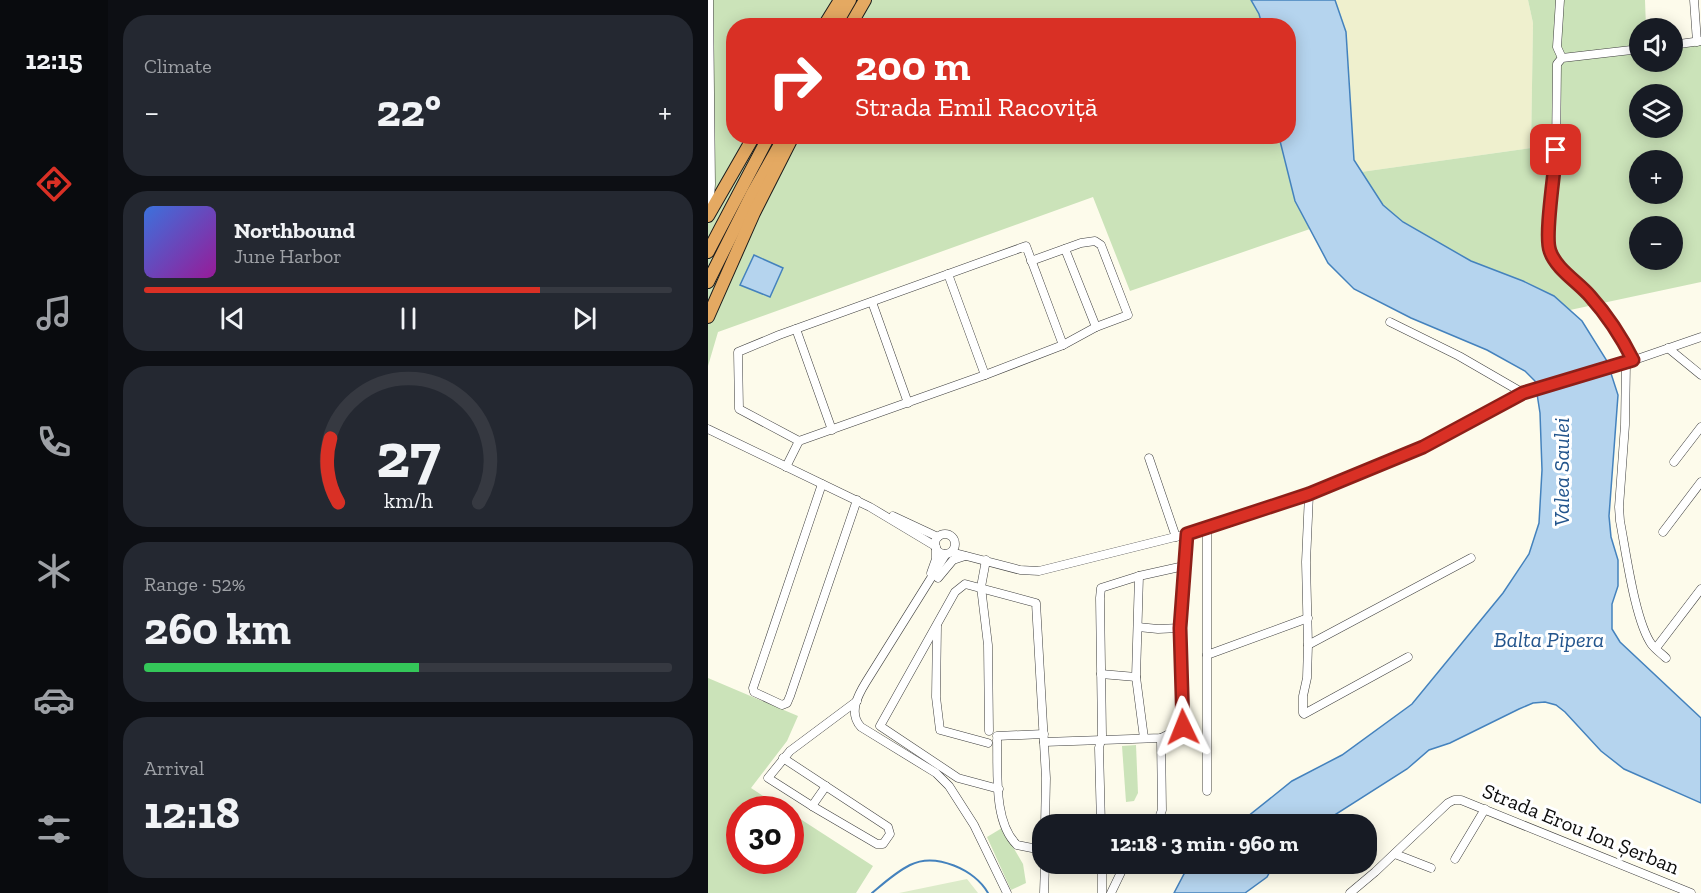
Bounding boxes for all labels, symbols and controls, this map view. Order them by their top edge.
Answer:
map controls [1629,18,1683,270]
button: sound [1629,18,1683,72]
text: 200 m [855,40,971,91]
icon: right [756,42,834,120]
text: 12:15 [25,44,83,76]
text: Climate [144,54,212,78]
text: 22° [376,84,441,138]
button: layers [1629,84,1683,138]
text: Strada Emil Racoviță [855,91,1098,123]
text: − [144,92,159,131]
text: + [658,92,672,131]
pin [1530,124,1581,175]
icon: arrive [1539,133,1572,166]
button: + [1629,150,1683,204]
icon: directions [33,163,75,205]
button: − [1629,216,1683,270]
text: Northbound [234,217,355,244]
text: June Harbor [234,244,342,268]
icon: music [33,292,75,334]
icon: previous [216,302,249,335]
icon: pause [392,302,425,335]
icon: next [568,302,601,335]
water label: Valea Saulei [1548,417,1575,527]
text: 27 [376,419,440,494]
icon: phone [33,421,75,463]
text: km/h [384,489,432,514]
icon: climate [33,550,75,592]
text: Range · 52% [144,572,246,596]
text: 260 km [144,602,291,656]
water label: Balta Pipera [1494,626,1604,653]
icon: car [33,679,75,721]
position arrow [1151,695,1215,759]
text: Arrival [144,756,204,780]
street label: Strada Erou Ion Șerban [1479,778,1683,879]
text: 12:18 [144,786,240,840]
speed limit sign: 30 [726,796,804,874]
icon: filters [33,808,75,850]
text: 12:18 · 3 min · 960 m [1111,830,1298,857]

